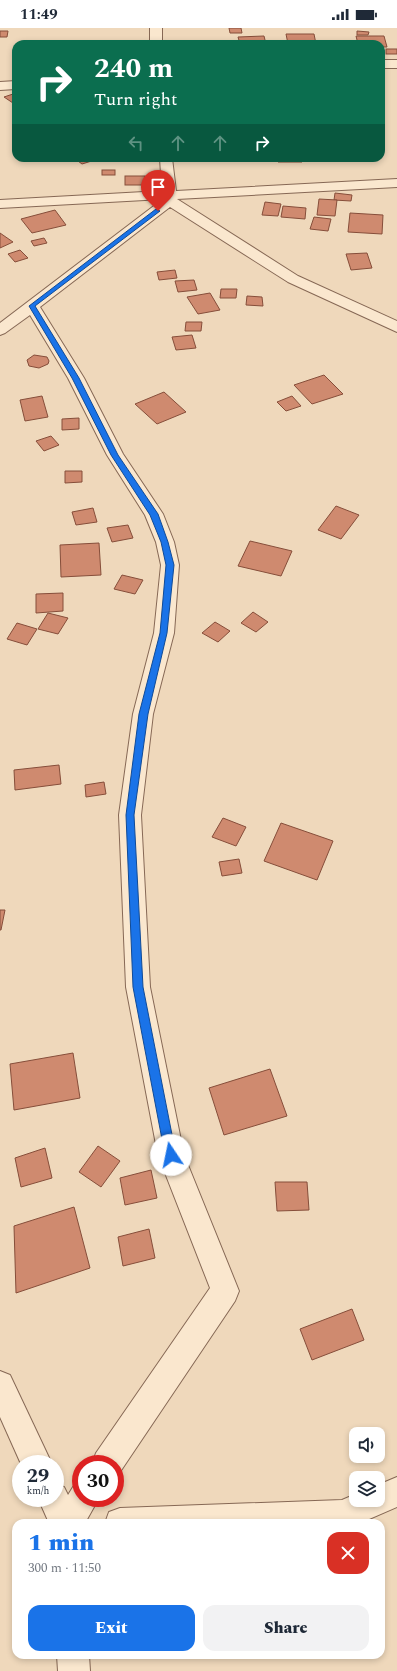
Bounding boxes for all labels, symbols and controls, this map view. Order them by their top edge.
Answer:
text: 11:49 [20,3,58,26]
text: 240 m [94,47,173,90]
icon: right [28,56,80,108]
text: Turn right [94,86,177,113]
icon: left [125,132,147,154]
icon: ahead [167,132,189,154]
icon: ahead [209,132,231,154]
icon: right [251,132,273,154]
pin [141,170,175,211]
icon: arrive [147,176,169,198]
position arrow [150,1134,192,1176]
map controls [349,1427,385,1507]
button: sound [349,1427,385,1463]
speed limit sign: 30 [72,1455,124,1507]
text: 29 [27,1461,49,1491]
button: layers [349,1471,385,1507]
text: km/h [27,1483,49,1499]
text: 1 min [28,1525,94,1561]
button: close [327,1532,369,1574]
text: 300 m · 11:50 [28,1558,101,1578]
button: Exit [28,1605,195,1651]
button: Share [203,1605,369,1651]

